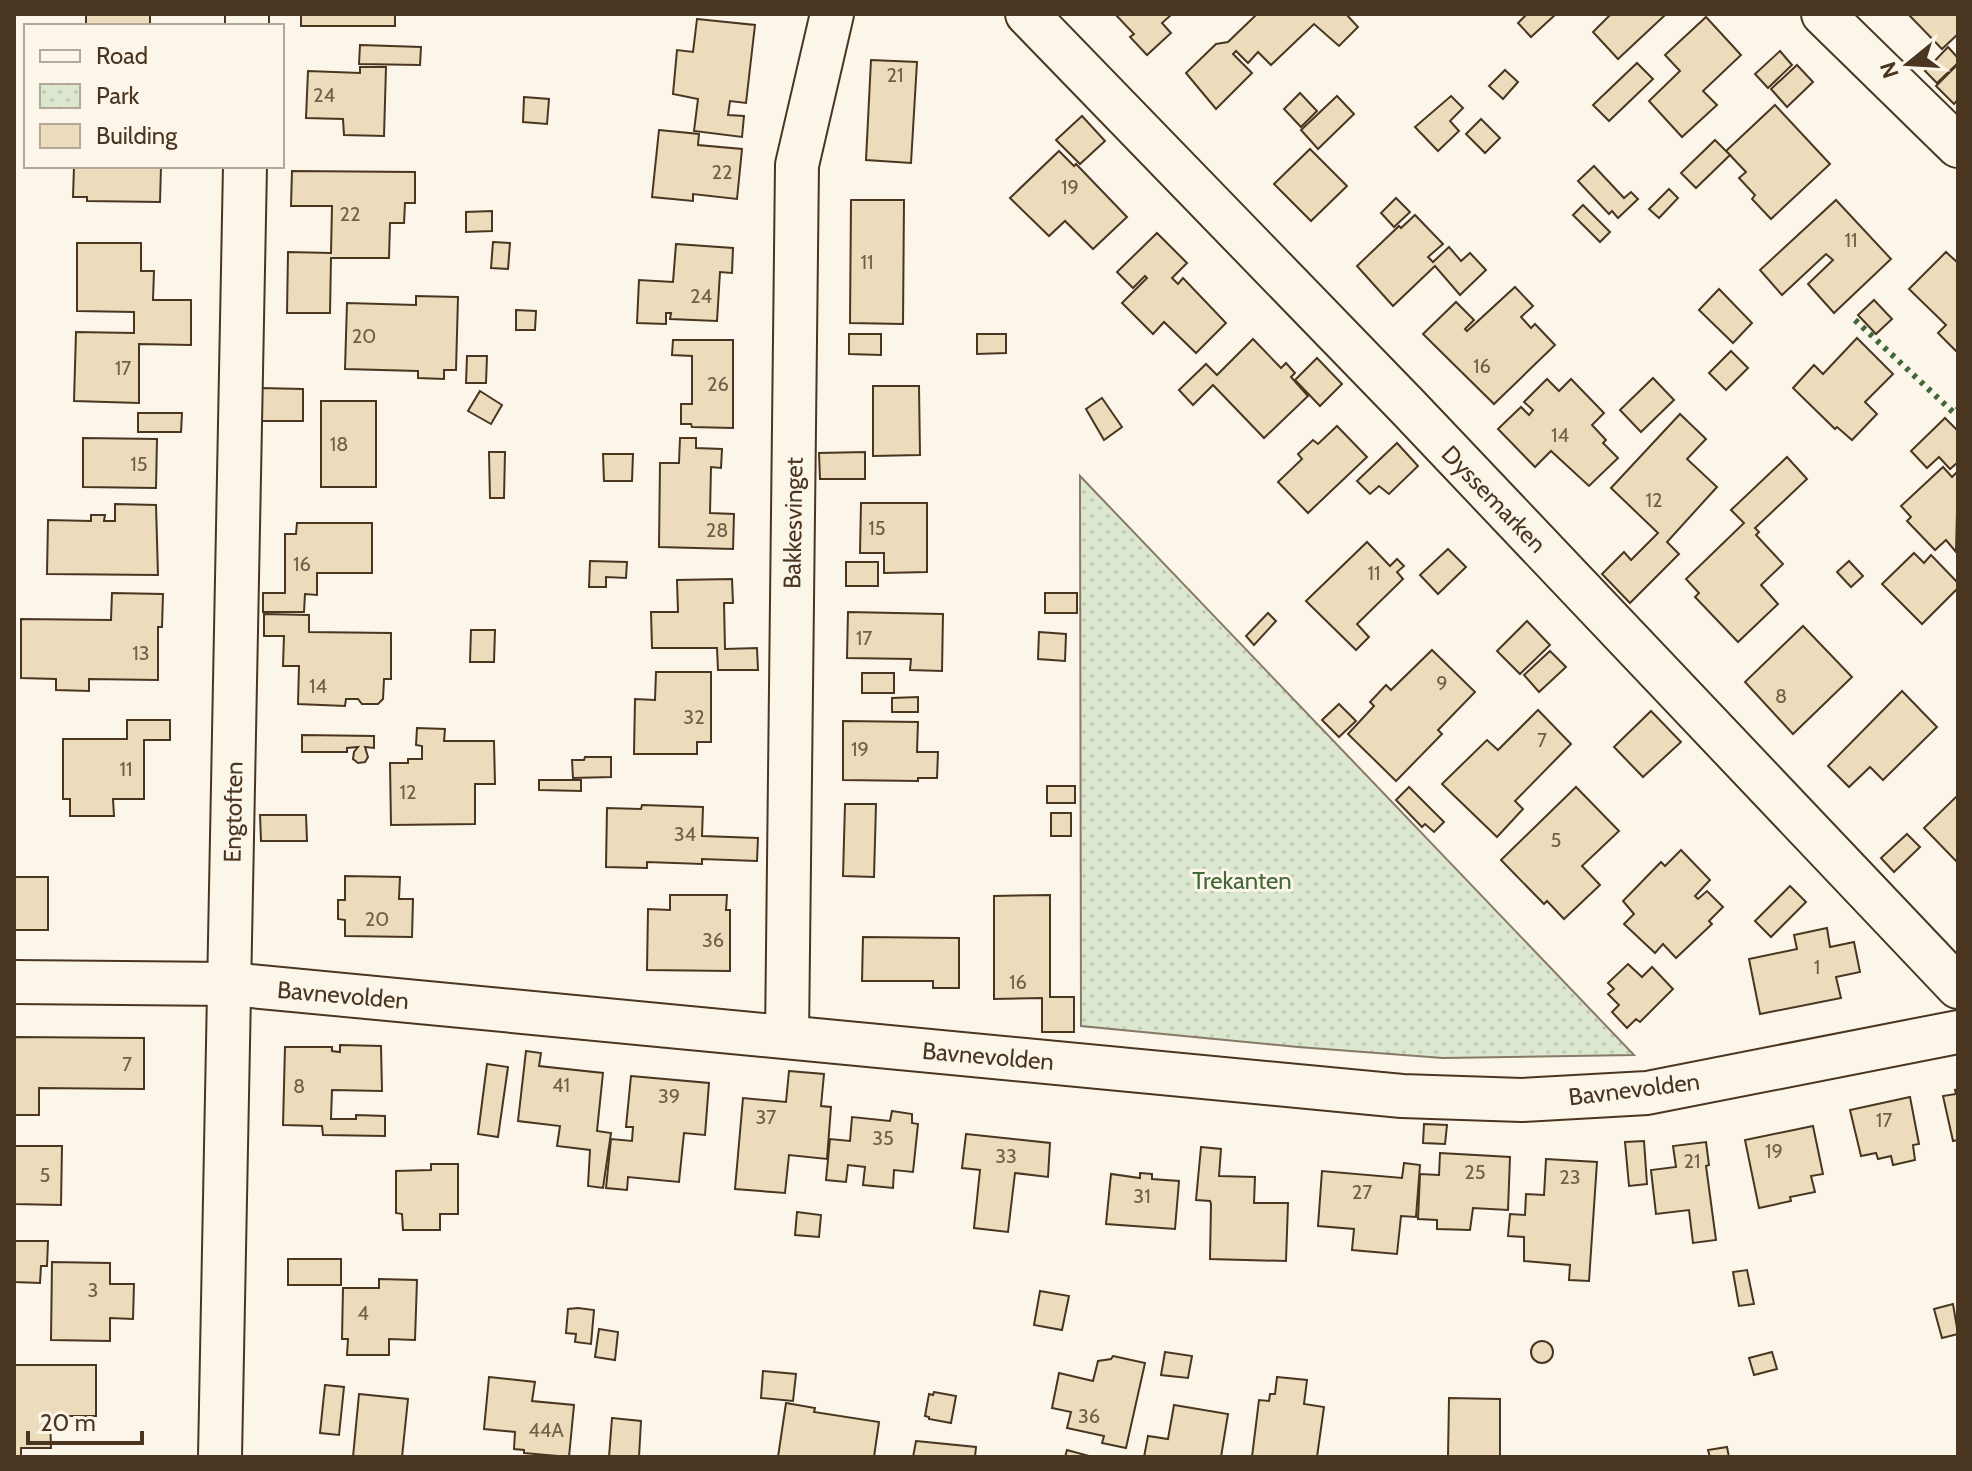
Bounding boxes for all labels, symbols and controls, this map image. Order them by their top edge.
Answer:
legend [24,24,284,168]
north arrow [1868,24,1948,104]
text: Road [96,41,148,70]
text: N [1874,58,1905,82]
house number: 21 [887,63,904,87]
text: Park [96,81,139,110]
house number: 24 [313,83,335,107]
text: Building [96,121,178,150]
house number: 22 [712,160,732,184]
house number: 19 [1061,175,1079,199]
house number: 22 [340,202,360,226]
house number: 11 [1844,228,1858,252]
house number: 11 [860,250,874,274]
house number: 24 [690,284,712,308]
house number: 20 [352,324,376,348]
house number: 16 [1473,354,1491,378]
house number: 17 [115,356,131,380]
house number: 26 [707,372,729,396]
house number: 14 [1551,423,1569,447]
house number: 18 [330,432,348,456]
street label: Dyssemarken [1436,439,1552,559]
house number: 15 [130,452,148,476]
street label: Bakkesvinget [777,457,809,589]
house number: 12 [1646,488,1663,512]
house number: 15 [868,516,886,540]
house number: 28 [706,518,728,542]
house number: 16 [293,552,311,576]
house number: 11 [1367,561,1381,585]
house number: 17 [856,626,872,650]
house number: 13 [132,641,150,665]
house number: 9 [1436,671,1448,695]
house number: 14 [309,674,327,698]
house number: 8 [1775,684,1787,708]
house number: 32 [683,705,705,729]
house number: 7 [1537,728,1547,752]
house number: 19 [851,737,869,761]
house number: 11 [119,757,133,781]
street label: Engtoften [218,761,248,863]
house number: 12 [400,780,417,804]
house number: 34 [674,822,697,846]
house number: 5 [1551,828,1561,852]
park label: Trekanten [1192,866,1292,895]
house number: 20 [365,907,389,931]
house number: 36 [702,928,724,952]
house number: 1 [1814,955,1820,979]
house number: 16 [1009,970,1027,994]
street label: Bavnevolden [276,975,410,1015]
street label: Bavnevolden [921,1036,1055,1076]
house number: 7 [122,1052,132,1076]
street label: Bavnevolden [1567,1067,1701,1111]
house number: 41 [552,1073,570,1097]
house number: 8 [293,1074,305,1098]
house number: 39 [658,1084,680,1108]
house number: 37 [756,1105,776,1129]
house number: 17 [1876,1108,1892,1132]
house number: 35 [872,1126,894,1150]
house number: 19 [1765,1139,1783,1163]
house number: 33 [995,1144,1017,1168]
house number: 21 [1684,1149,1701,1173]
house number: 25 [1464,1160,1486,1184]
house number: 5 [40,1163,50,1187]
house number: 23 [1559,1165,1581,1189]
house number: 27 [1352,1180,1372,1204]
house number: 31 [1133,1184,1151,1208]
house number: 3 [88,1278,98,1302]
house number: 4 [357,1301,369,1325]
scale bar [28,1395,142,1445]
house number: 36 [1078,1404,1100,1428]
text: 20 m [40,1408,96,1437]
house number: 44A [528,1418,564,1442]

